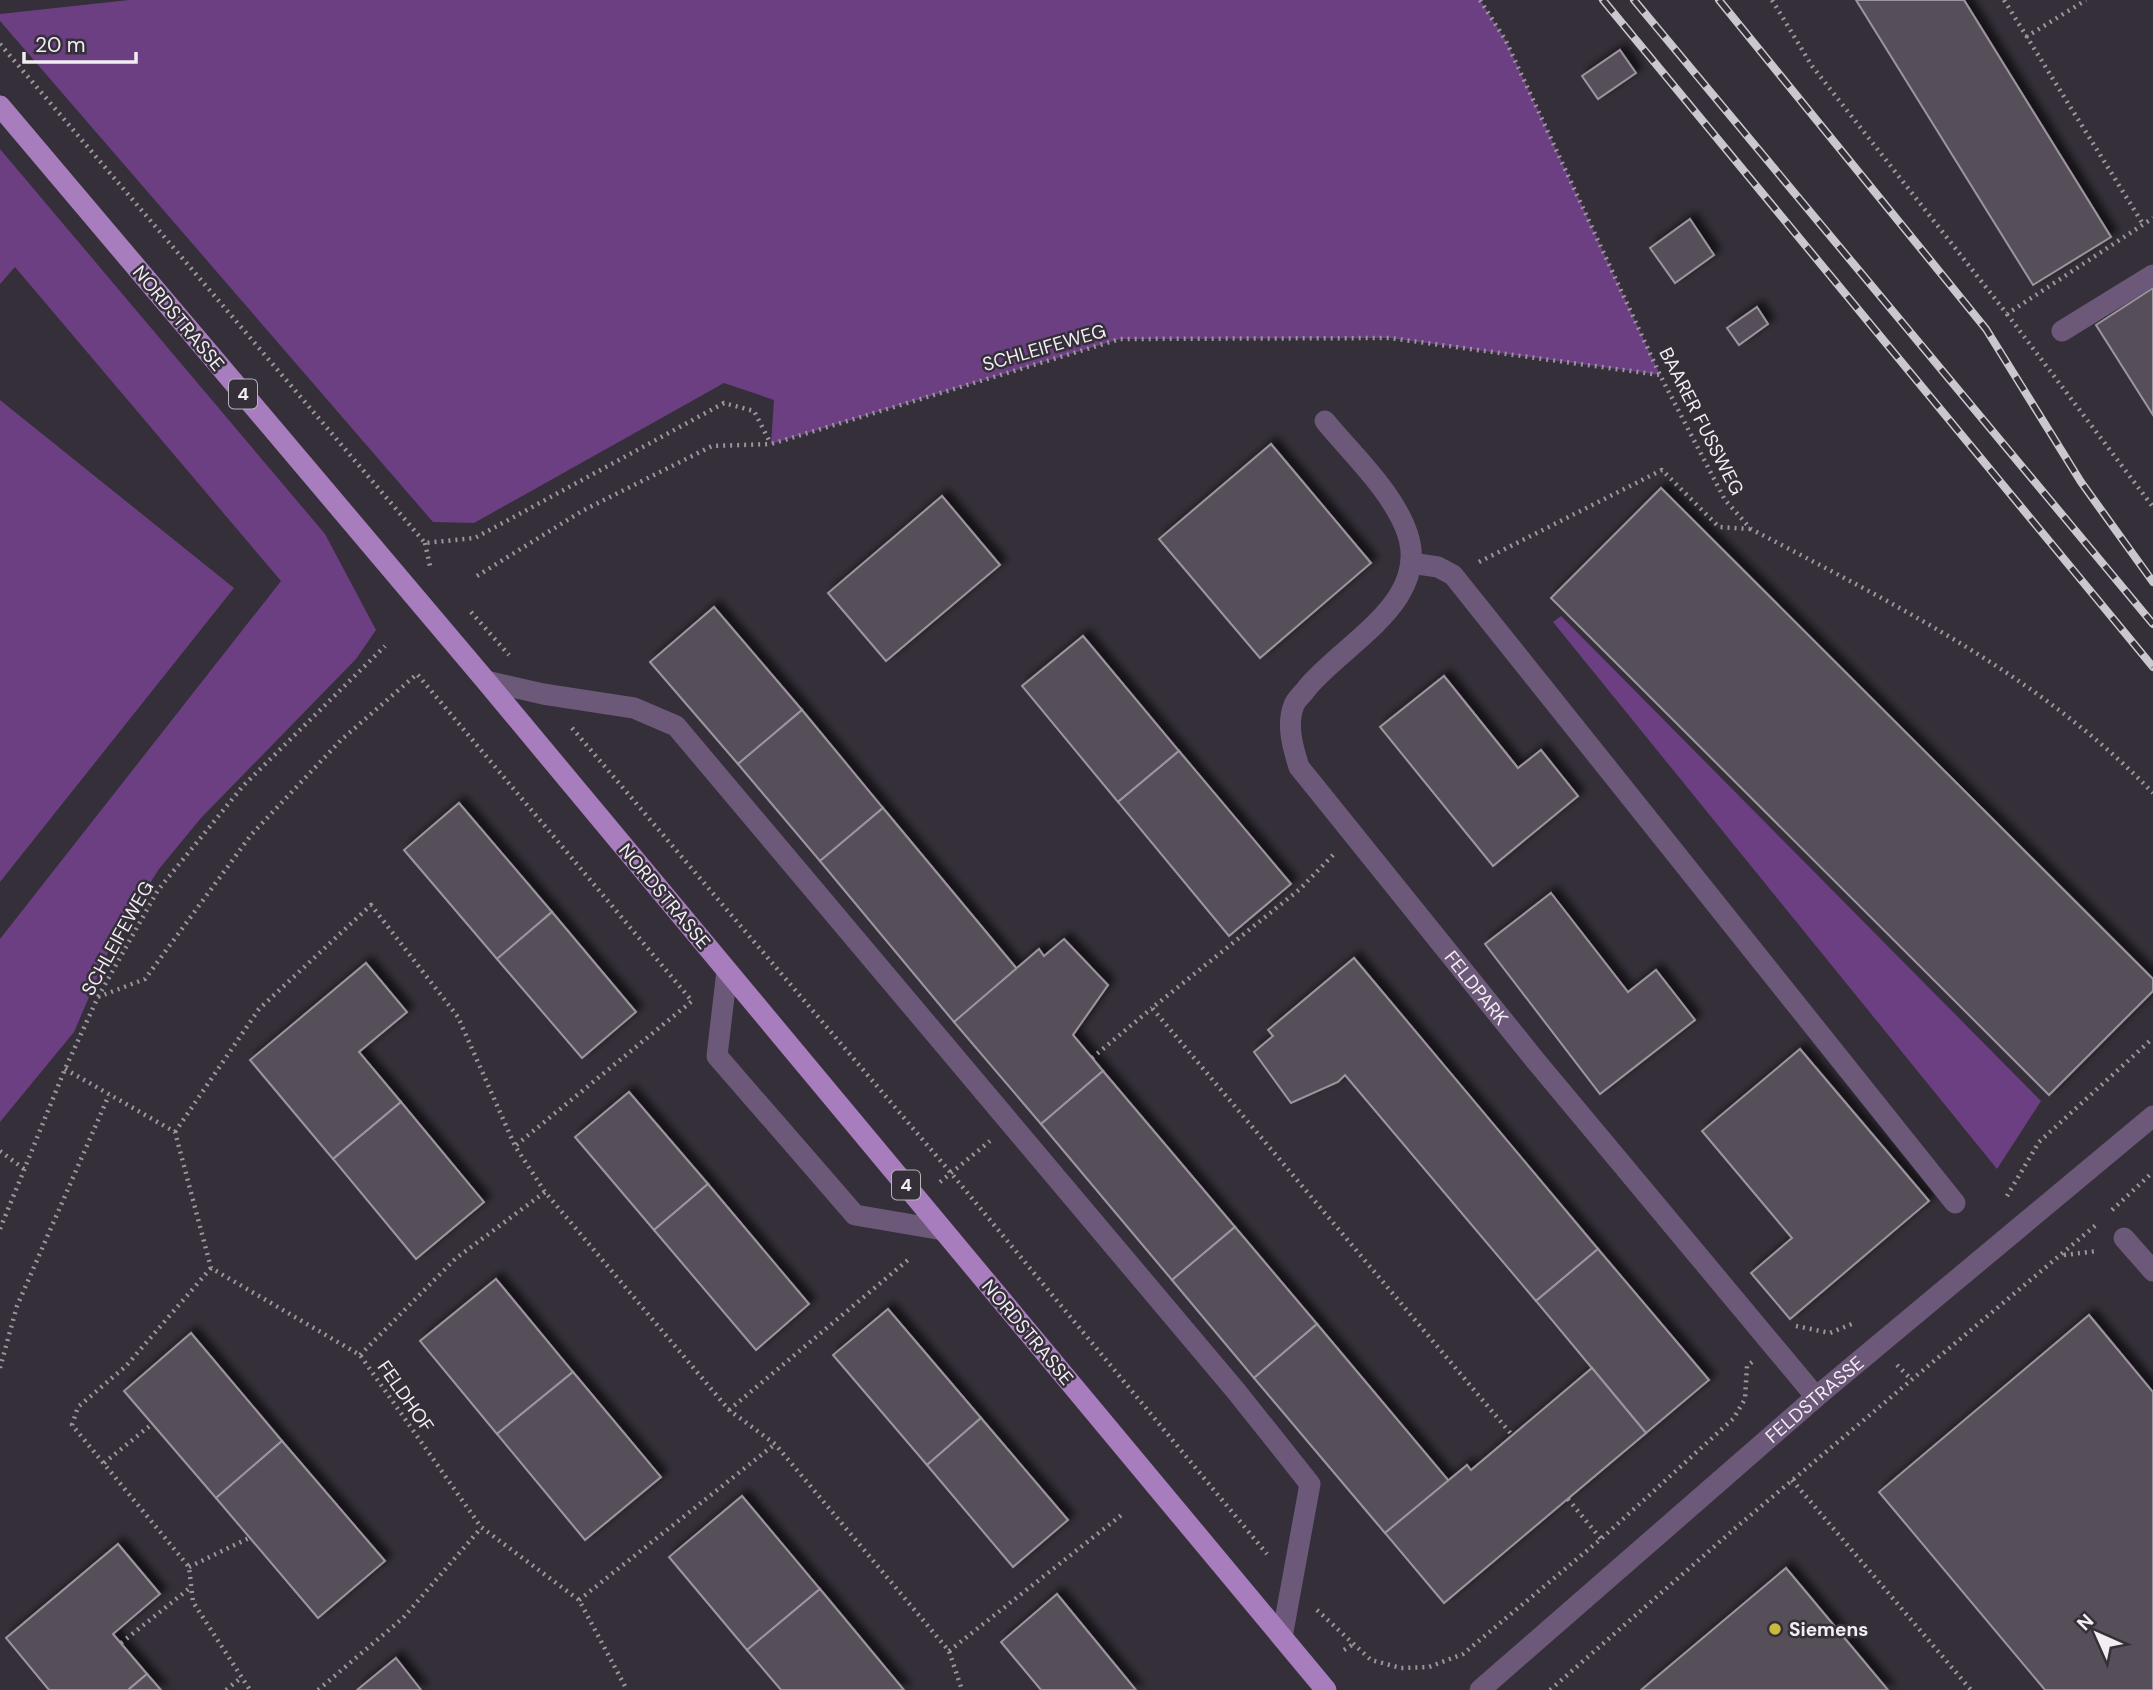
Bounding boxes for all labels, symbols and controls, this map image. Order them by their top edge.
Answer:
scale bar [24,21,136,65]
text: 20 m [35,31,86,59]
street label: NORDSTRASSE [127,260,230,376]
street label: SCHLEIFEWEG [980,318,1109,377]
street label: BAARER FUSSWEG [1653,343,1750,499]
road number: 4 [229,380,257,408]
street label: NORDSTRASSE [613,838,716,954]
street label: SCHLEIFEWEG [76,877,159,1000]
street label: FELDPARK [1439,946,1514,1030]
road number: 4 [892,1170,920,1200]
street label: NORDSTRASSE [976,1274,1079,1390]
street label: FELDSTRASSE [1760,1350,1869,1449]
street label: FELDHOF [372,1356,439,1437]
north arrow [2062,1599,2132,1669]
text: N [2072,1609,2099,1636]
place label: Siemens [1789,1617,1868,1642]
marker: Siemens [1767,1621,1783,1637]

